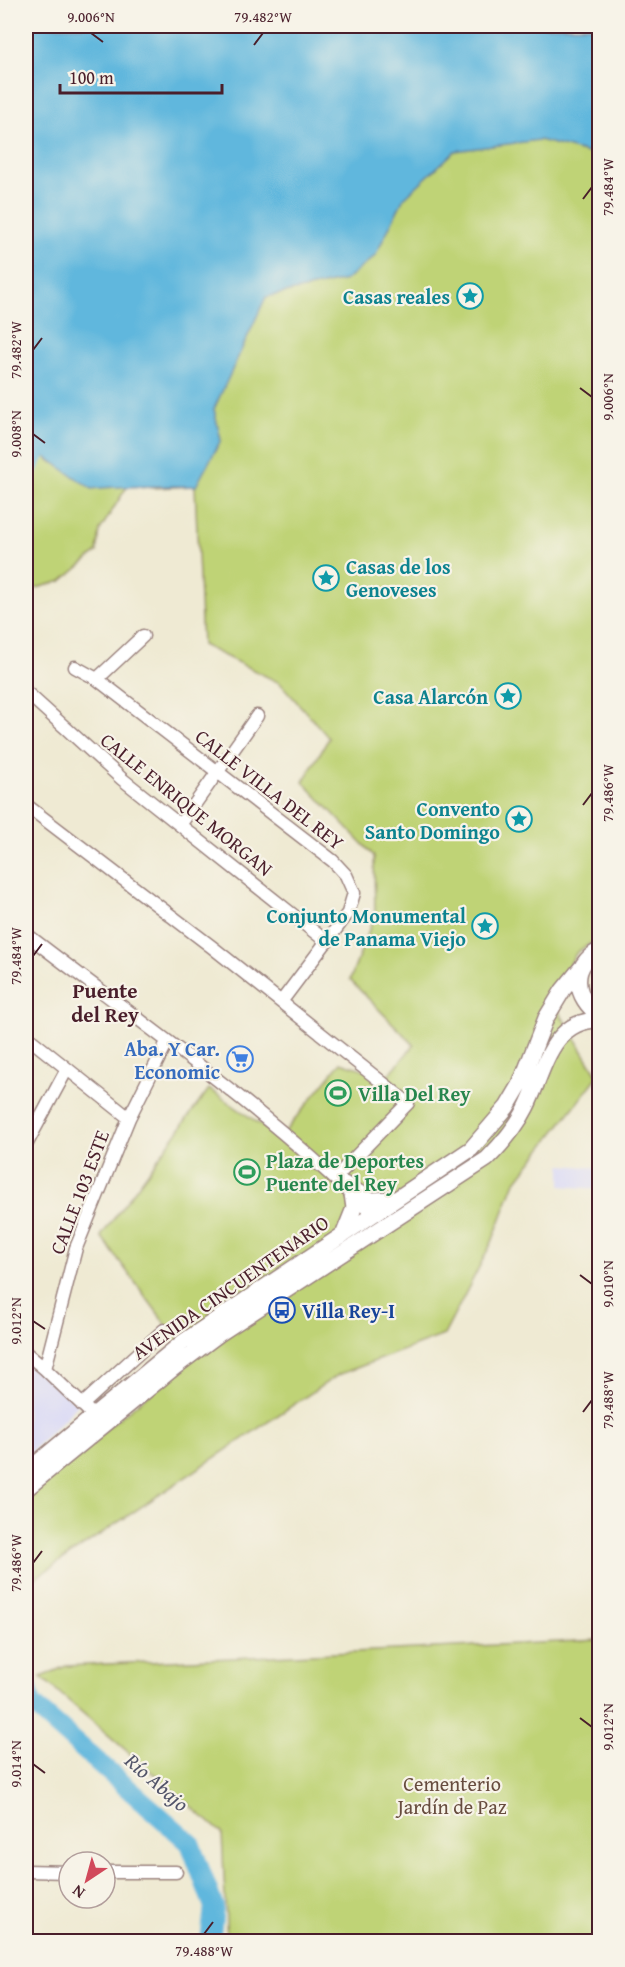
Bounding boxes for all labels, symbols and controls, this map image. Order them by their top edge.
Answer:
text: 9.006°N [67,6,115,27]
text: 79.482°W [234,6,292,27]
scale bar [60,57,222,95]
text: 100 m [69,64,114,91]
text: 79.484°W [597,158,618,216]
place icon: Casas reales [455,281,485,311]
place label: Casas reales [343,282,450,311]
text: 79.482°W [5,321,26,379]
text: 9.006°N [597,373,618,421]
text: 9.008°N [5,410,26,458]
place label: Casas de los Genoveses [346,552,451,604]
place icon: Casas de los Genoveses [311,563,341,593]
place icon: Casa Alarcón [493,681,523,711]
place label: Casa Alarcón [373,682,488,711]
street label: CALLE VILLA DEL REY [189,722,351,856]
street label: CALLE ENRIQUE MORGAN [95,725,279,883]
text: 79.486°W [597,764,618,822]
place label: Convento Santo Domingo [365,794,500,846]
place icon: Convento Santo Domingo [504,804,534,834]
place label: Conjunto Monumental de Panama Viejo [266,901,466,953]
place icon: Conjunto Monumental de Panama Viejo [470,911,500,941]
text: 79.484°W [5,927,26,985]
district label: Puente del Rey [71,975,139,1030]
place label: Aba. Y Car. Economic [124,1034,220,1086]
supermarket icon: Aba. Y Car. Economic [225,1044,255,1074]
sports icon: Villa Del Rey [323,1078,353,1108]
place label: Villa Del Rey [358,1079,471,1108]
street label: CALLE 103 ESTE [42,1126,116,1258]
place label: Plaza de Deportes Puente del Rey [266,1146,424,1198]
sports icon: Plaza de Deportes Puente del Rey [232,1157,262,1187]
street label: AVENIDA CINCUENTENARIO [126,1208,334,1366]
text: 9.010°N [597,1260,618,1308]
bus stop icon: Villa Rey-I [267,1295,297,1325]
place label: Villa Rey-I [302,1296,395,1325]
text: 9.012°N [5,1297,26,1345]
text: 79.488°W [597,1371,618,1429]
text: 79.486°W [5,1534,26,1592]
text: 9.012°N [597,1703,618,1751]
text: 9.014°N [5,1740,26,1788]
water label: Río Abajo [117,1745,196,1819]
park label: Cementerio Jardín de Paz [394,1769,507,1821]
north arrow [57,1850,117,1910]
text: N [67,1879,90,1905]
text: 79.488°W [175,1940,233,1961]

